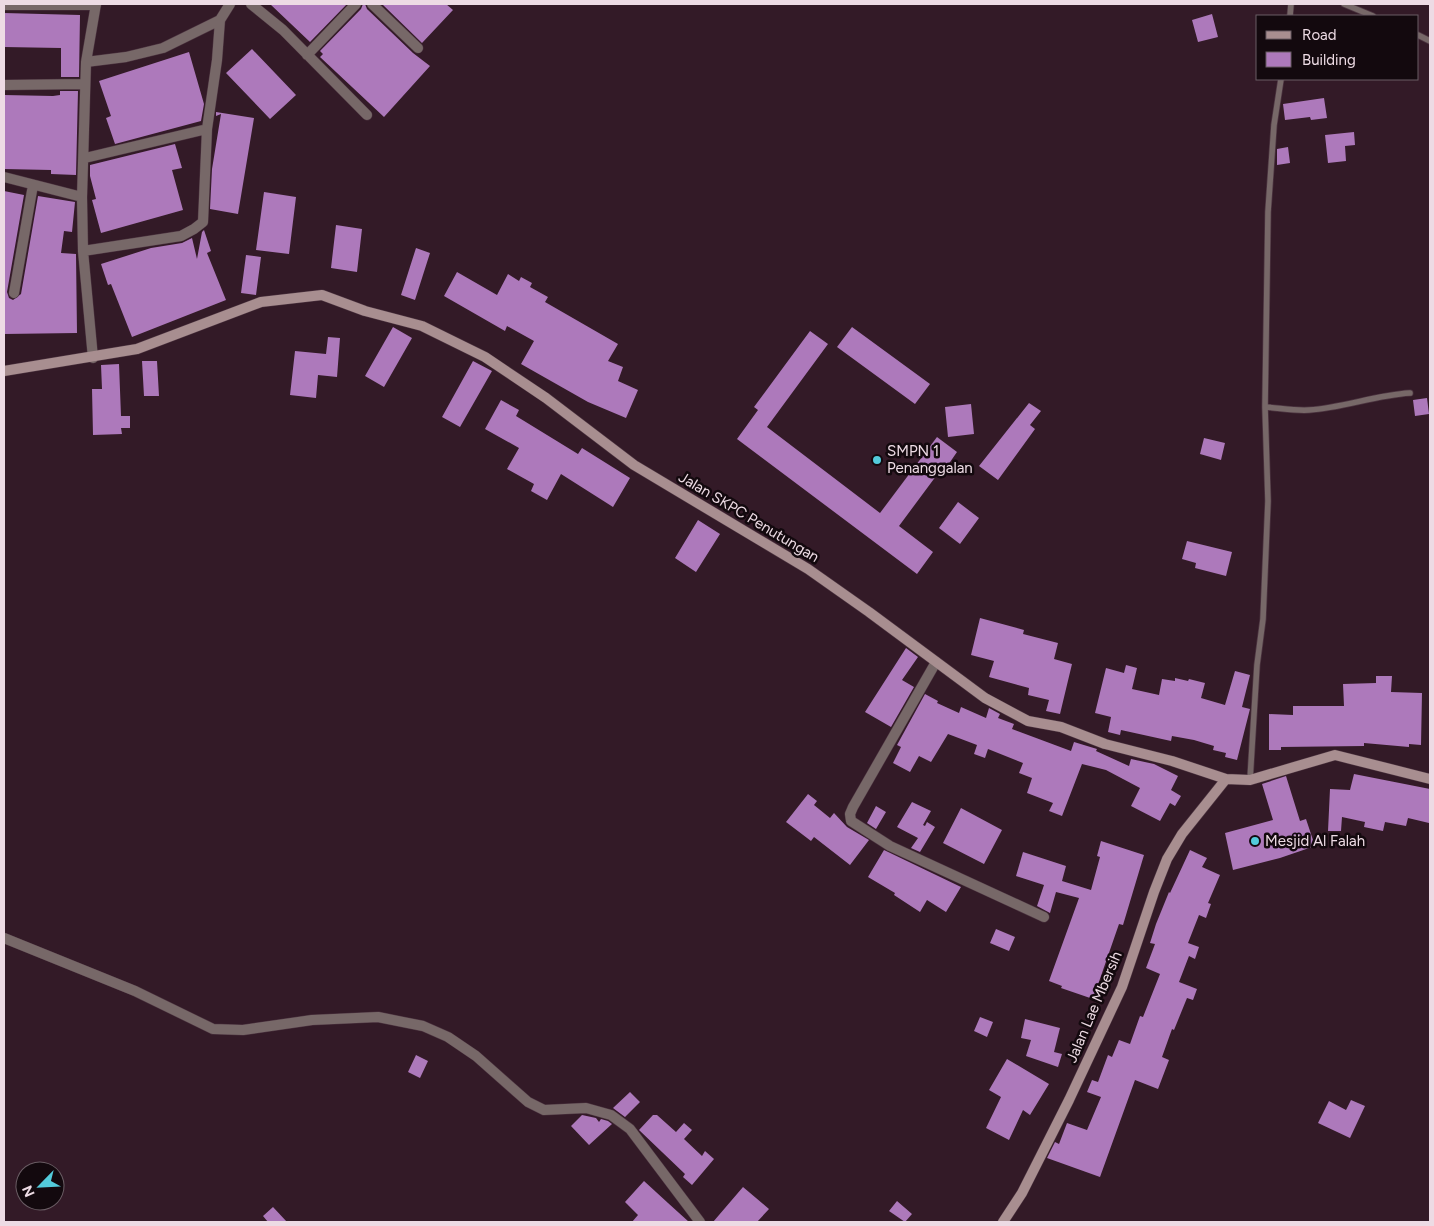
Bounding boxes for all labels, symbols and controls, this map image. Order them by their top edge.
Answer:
legend [1256,15,1419,80]
text: Road [1302,26,1337,44]
text: Building [1302,51,1356,69]
place label: SMPN 1 Penanggalan [887,442,973,477]
marker: SMPN 1 Penanggalan [871,454,883,466]
street label: Jalan SKPC Penutungan [676,468,822,566]
place label: Mesjid Al Falah [1265,832,1365,850]
marker: Mesjid Al Falah [1249,835,1261,847]
street label: Jalan Lae Mbersih [1062,949,1126,1065]
north arrow [15,1161,65,1211]
text: N [19,1183,39,1199]

